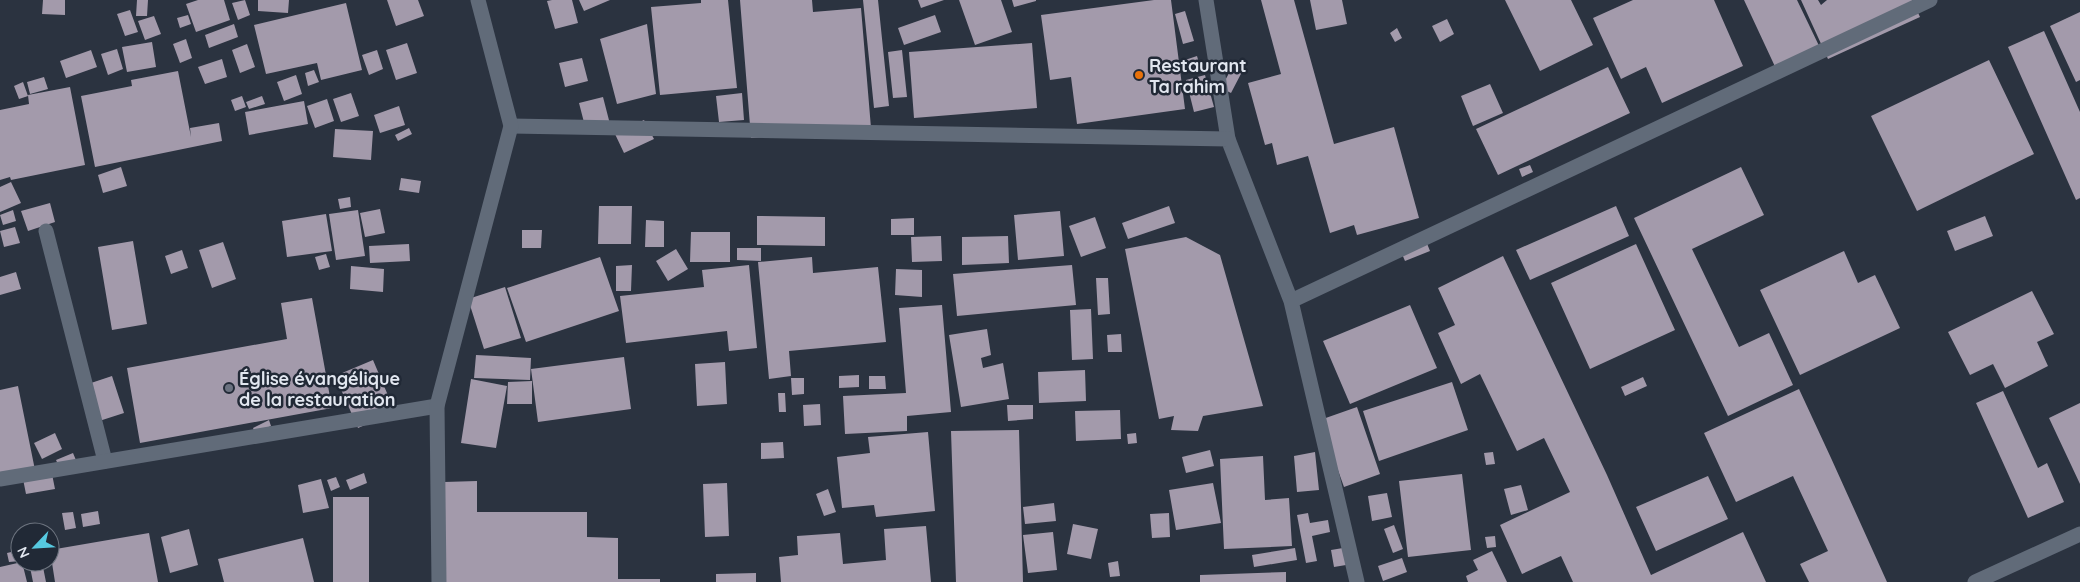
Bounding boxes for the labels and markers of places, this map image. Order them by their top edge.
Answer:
place label: Restaurant Ta rahim [1149,54,1247,98]
marker: Restaurant Ta rahim [1133,69,1145,81]
place label: Église évangélique de la restauration [239,367,400,411]
marker: Église évangélique de la restauration [223,382,235,394]

